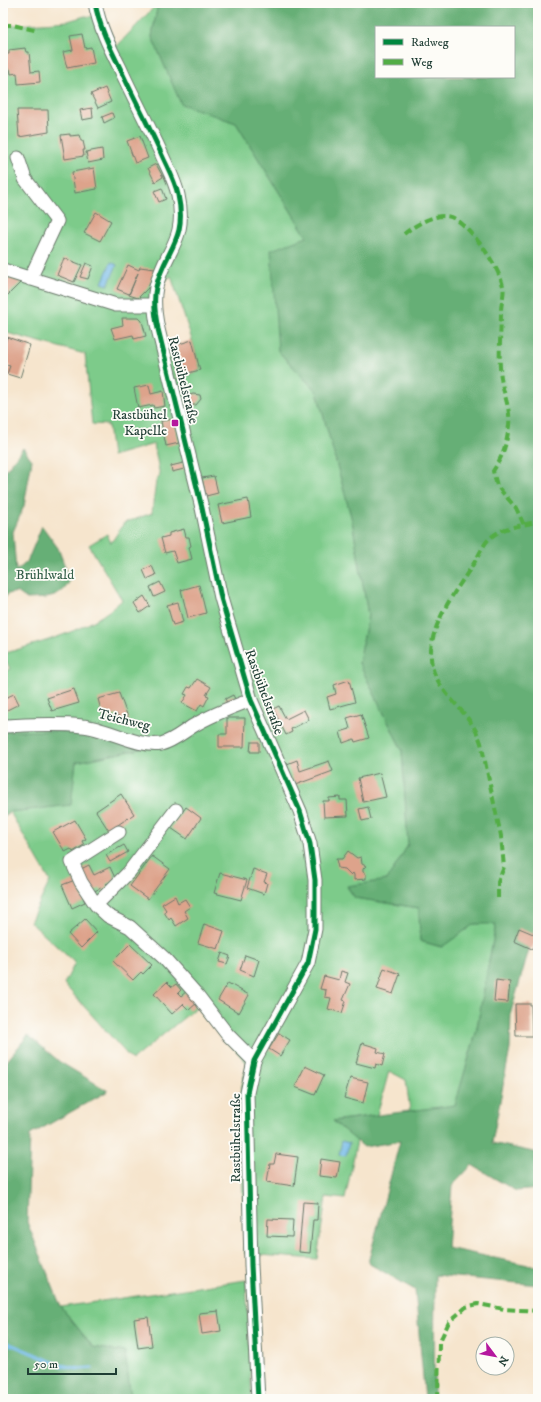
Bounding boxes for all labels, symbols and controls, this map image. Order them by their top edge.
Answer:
legend [375,26,515,78]
text: Radweg [411,35,449,50]
text: Weg [410,55,432,70]
street label: Rastbühelstraße [163,334,203,426]
place label: Rastbühel Kapelle [112,406,168,440]
marker: Rastbühel Kapelle [170,418,180,428]
park label: Brühlwald [16,566,74,584]
street label: Rastbühelstraße [240,647,288,737]
street label: Teichweg [96,705,152,735]
street label: Rastbühelstraße [227,1093,245,1183]
north arrow [475,1336,515,1376]
scale bar [28,1350,116,1376]
text: N [494,1353,511,1368]
text: 50 m [34,1357,58,1372]

